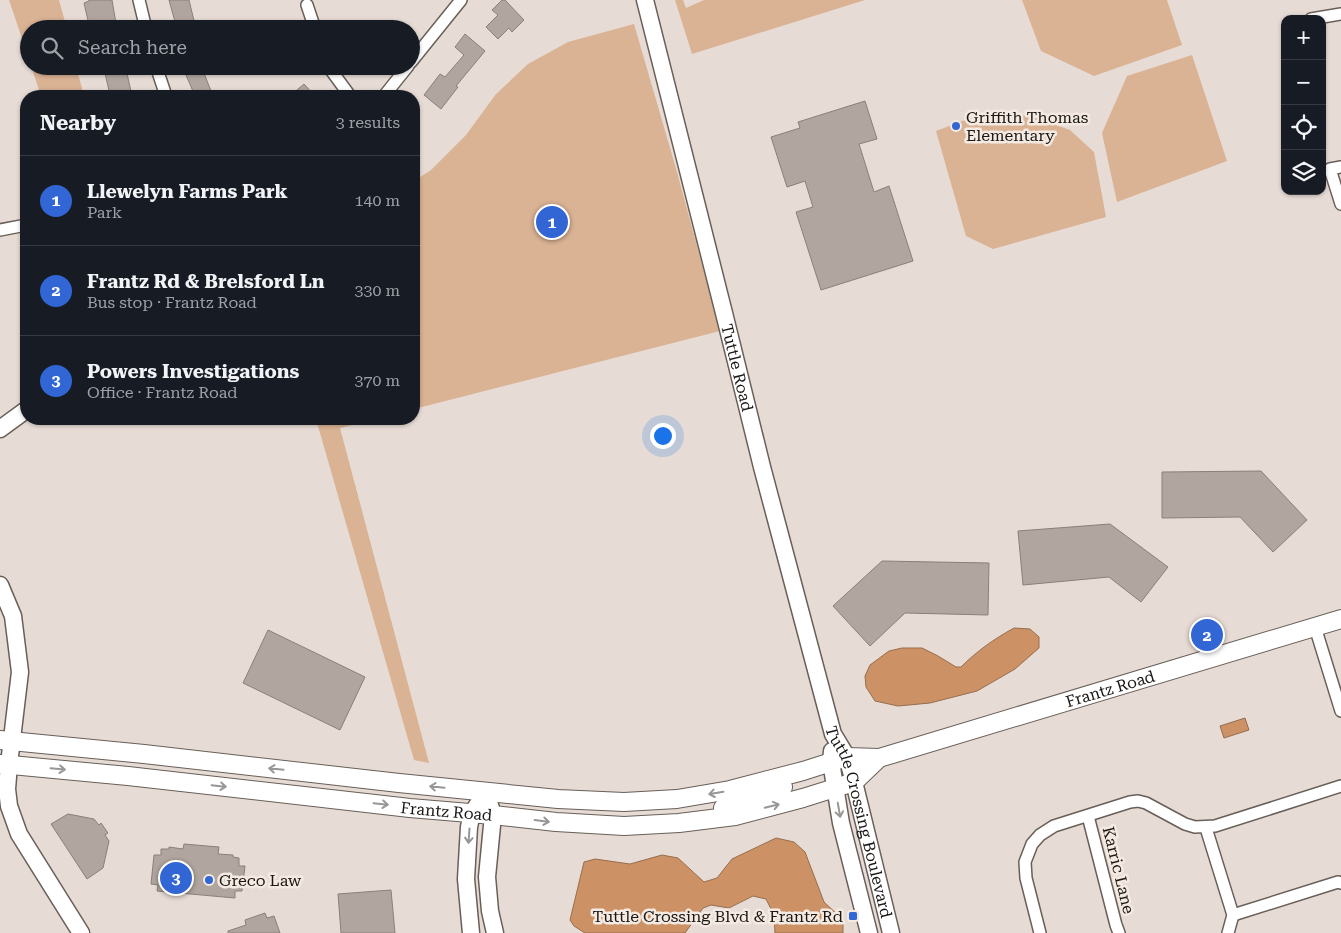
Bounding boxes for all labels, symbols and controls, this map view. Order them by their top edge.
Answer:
map controls [1281,15,1326,195]
button: + [1281,15,1326,60]
search box [20,20,420,75]
icon: search [38,34,66,62]
text: Search here [78,36,187,59]
button: − [1281,60,1326,105]
button: locate [1281,105,1326,150]
place label: Griffith Thomas Elementary [966,108,1089,145]
text: Nearby [40,111,116,135]
text: 3 results [336,113,400,132]
marker: Griffith Thomas Elementary [950,120,962,132]
button: layers [1281,150,1326,195]
text: Llewelyn Farms Park [87,180,288,203]
text: 1 [52,191,60,210]
text: 140 m [354,191,400,210]
text: Park [87,203,122,222]
pin: 1 [536,203,568,241]
text: Frantz Rd & Brelsford Ln [87,270,325,293]
text: 2 [52,281,60,300]
text: 330 m [354,281,400,300]
text: Bus stop · Frantz Road [87,293,257,312]
street label: Tuttle Road [717,322,757,414]
text: Powers Investigations [87,360,299,383]
text: 3 [52,371,60,390]
text: 370 m [354,371,400,390]
text: Office · Frantz Road [87,383,237,402]
your location [650,423,676,449]
pin: 2 [1191,616,1223,654]
street label: Frantz Road [1063,667,1157,711]
street label: Tuttle Crossing Boulevard [821,724,896,920]
one-way arrow [49,764,65,774]
one-way arrow [268,764,284,774]
one-way arrow [211,781,227,791]
one-way arrow [430,782,446,792]
one-way arrow [708,788,724,798]
street label: Frantz Road [400,798,493,825]
one-way arrow [372,799,388,809]
one-way arrow [764,801,780,810]
one-way arrow [835,802,844,818]
one-way arrow [533,816,549,826]
street label: Karric Lane [1099,825,1139,916]
one-way arrow [464,828,473,844]
pin: 3 [160,859,192,897]
place label: Greco Law [219,871,302,890]
marker: Greco Law [203,874,215,886]
place label: Tuttle Crossing Blvd & Frantz Rd [593,907,843,926]
marker: Tuttle Crossing Blvd & Frantz Rd [847,910,859,922]

